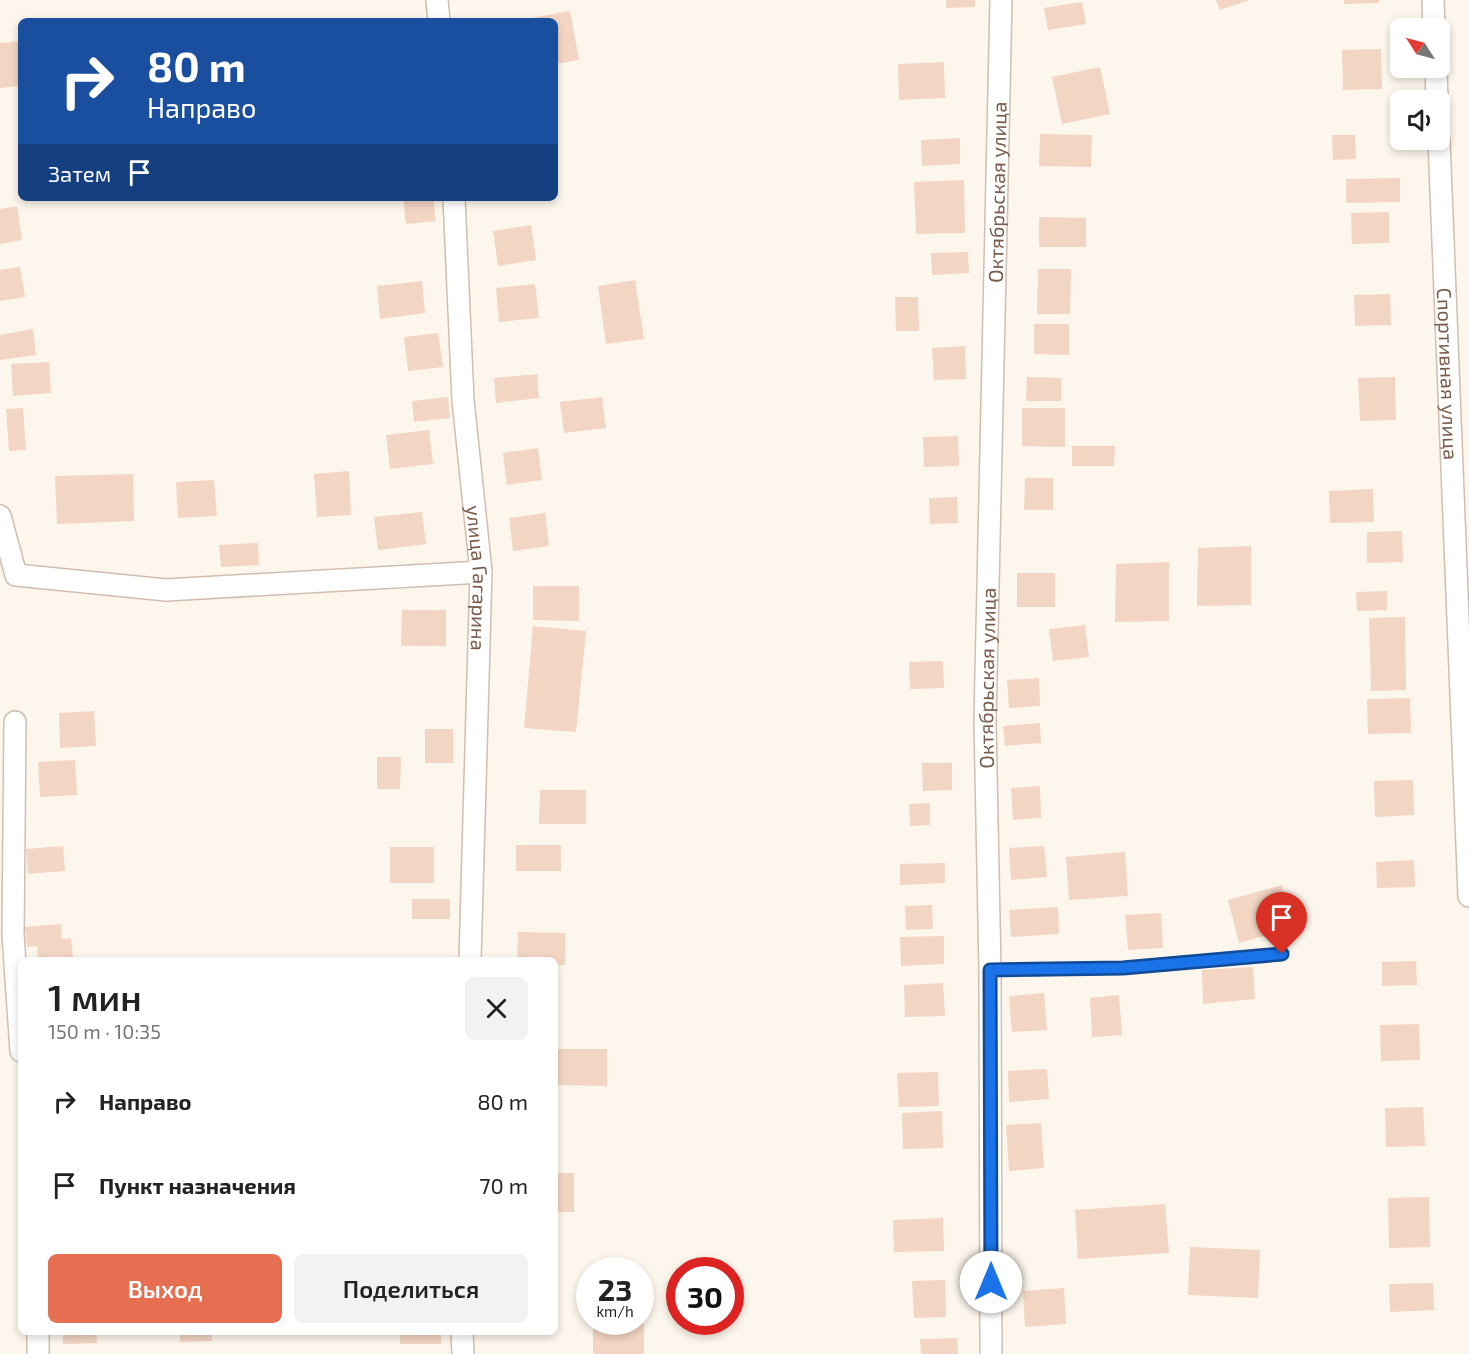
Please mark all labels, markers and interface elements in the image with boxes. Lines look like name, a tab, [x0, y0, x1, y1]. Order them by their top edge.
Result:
north arrow	[1390, 18, 1450, 78]
map controls	[1390, 18, 1450, 150]
text: 80 m	[147, 40, 246, 90]
icon: right	[48, 42, 126, 120]
button: sound	[1390, 90, 1450, 150]
text: Направо	[147, 91, 256, 123]
street label: Октябрьская улица	[983, 101, 1011, 283]
icon: arrive	[123, 156, 156, 189]
text: Затем	[48, 160, 111, 186]
street label: Спортивная улица	[1433, 287, 1464, 461]
street label: улица Гагарина	[461, 504, 493, 651]
street label: Октябрьская улица	[973, 587, 1000, 769]
pin	[1256, 892, 1307, 954]
icon: arrive	[1265, 901, 1298, 934]
text: 1 мин	[48, 975, 142, 1018]
button: close	[465, 977, 528, 1040]
text: 150 m · 10:35	[48, 1019, 161, 1043]
icon: right	[48, 1085, 81, 1118]
text: Направо	[99, 1088, 192, 1114]
text: 80 m	[477, 1088, 528, 1114]
icon: arrive	[48, 1169, 81, 1202]
text: Пункт назначения	[99, 1172, 296, 1198]
text: 70 m	[479, 1172, 528, 1198]
position arrow	[959, 1250, 1023, 1314]
button: Выход	[48, 1254, 282, 1323]
button: Поделиться	[294, 1254, 528, 1323]
speed limit sign: 30	[666, 1257, 744, 1335]
text: 23	[598, 1271, 632, 1307]
text: km/h	[596, 1302, 634, 1320]

